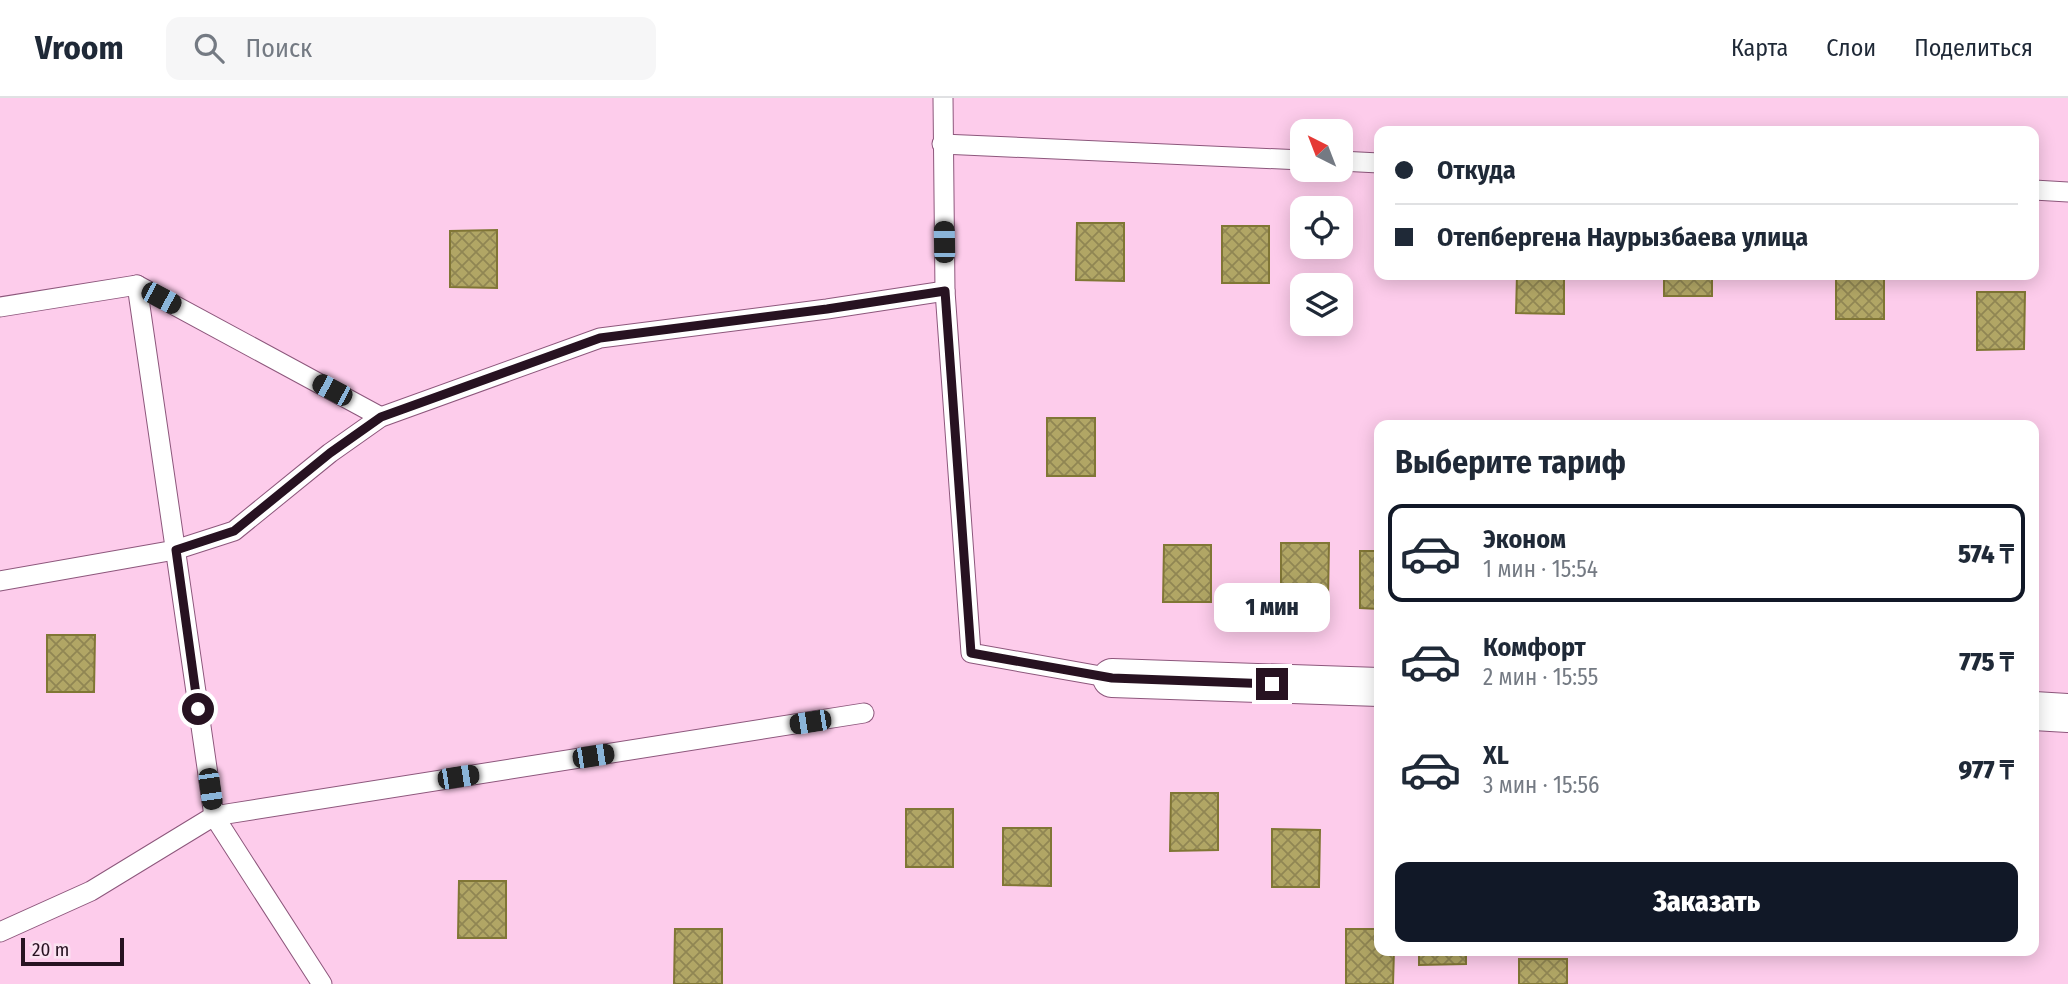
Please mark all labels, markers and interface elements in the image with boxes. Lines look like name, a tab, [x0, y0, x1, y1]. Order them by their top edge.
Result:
search box	[166, 17, 656, 80]
text: Vroom	[35, 28, 124, 68]
icon: search	[190, 29, 228, 67]
text: Поиск	[246, 33, 312, 64]
text: Карта	[1731, 34, 1788, 62]
text: Слои	[1826, 34, 1876, 62]
text: Поделиться	[1914, 34, 2033, 62]
north arrow	[1290, 119, 1353, 182]
map controls	[1290, 119, 1353, 336]
text: Откуда	[1437, 155, 1516, 186]
button: locate	[1290, 196, 1353, 259]
car	[934, 221, 955, 263]
text: Отепбергена Наурызбаева улица	[1437, 222, 1808, 253]
button: layers	[1290, 273, 1353, 336]
car	[138, 279, 185, 317]
car	[309, 371, 356, 409]
text: Выберите тариф	[1395, 443, 1626, 481]
icon: car	[1399, 522, 1462, 585]
text: Эконом	[1483, 524, 1566, 555]
text: 574 ₸	[1958, 539, 2014, 570]
text: 1 мин · 15:54	[1483, 555, 1598, 583]
callout: 1 мин	[1214, 582, 1330, 632]
text: 1 мин	[1245, 593, 1299, 621]
icon: car	[1399, 630, 1462, 693]
text: Комфорт	[1483, 632, 1586, 663]
text: 775 ₸	[1959, 647, 2014, 678]
text: 2 мин · 15:55	[1483, 663, 1598, 691]
route end	[1256, 668, 1288, 700]
route start	[182, 693, 214, 725]
car	[788, 708, 833, 736]
icon: car	[1399, 738, 1462, 801]
text: XL	[1483, 740, 1509, 771]
car	[571, 742, 616, 770]
text: 977 ₸	[1958, 755, 2014, 786]
car	[436, 763, 481, 791]
car	[197, 767, 224, 811]
text: 3 мин · 15:56	[1483, 771, 1600, 799]
button: Заказать	[1395, 862, 2018, 942]
scale bar	[21, 935, 124, 967]
text: 20 m	[32, 938, 69, 961]

